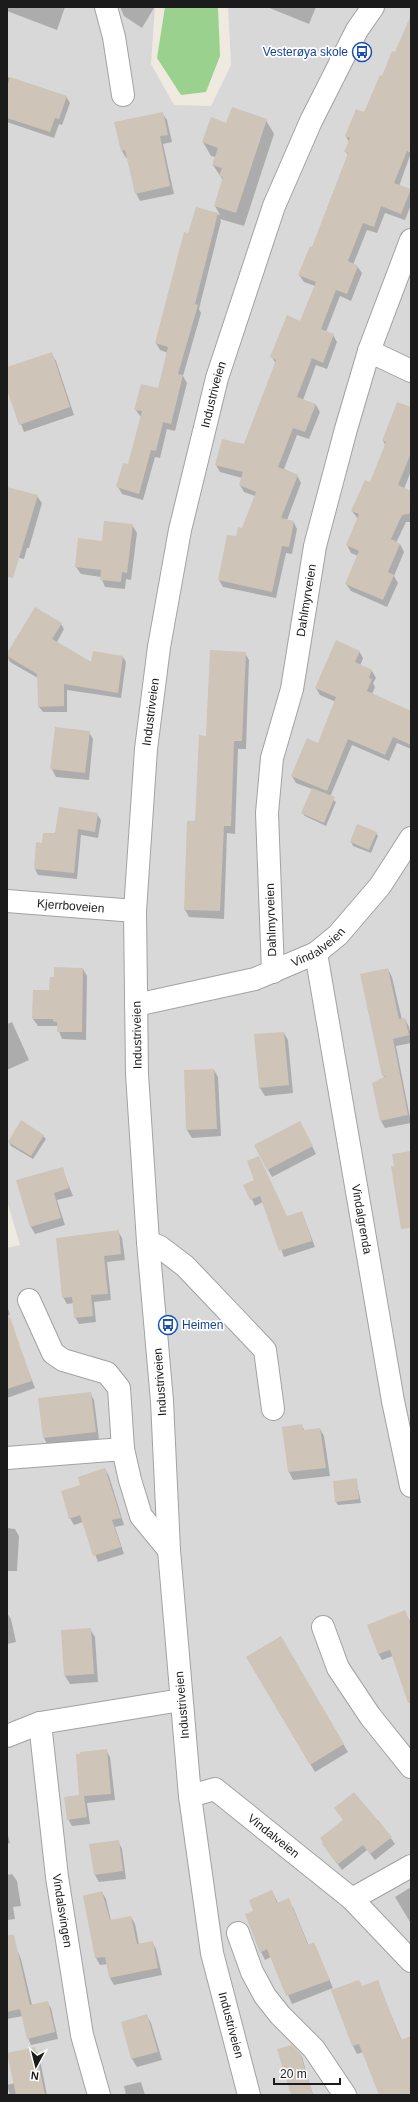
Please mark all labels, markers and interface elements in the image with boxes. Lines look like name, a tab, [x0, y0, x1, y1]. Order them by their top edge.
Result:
bus stop icon: Vesterøya skole	[351, 41, 373, 63]
place label: Vesterøya skole	[263, 45, 348, 59]
street label: Industriveien	[198, 359, 229, 429]
street label: Dahlmyrveien	[294, 563, 319, 638]
street label: Industriveien	[139, 677, 162, 747]
street label: Dahlmyrveien	[263, 883, 279, 957]
street label: Kjerrboveien	[37, 896, 105, 916]
street label: Vindalveien	[289, 925, 348, 970]
street label: Industriveien	[129, 1001, 145, 1069]
street label: Vindalgrenda	[349, 1183, 375, 1255]
bus stop icon: Heimen	[157, 1314, 179, 1336]
place label: Heimen	[182, 1318, 223, 1332]
street label: Industriveien	[151, 1348, 169, 1416]
street label: Industriveien	[172, 1670, 192, 1740]
street label: Vindalveien	[245, 1811, 302, 1861]
street label: Vindalsvingen	[50, 1873, 75, 1949]
street label: Industriveien	[215, 1990, 247, 2060]
north arrow	[16, 2046, 56, 2086]
scale bar	[274, 2060, 340, 2086]
text: 20 m	[280, 2067, 307, 2081]
text: N	[30, 2069, 39, 2082]

